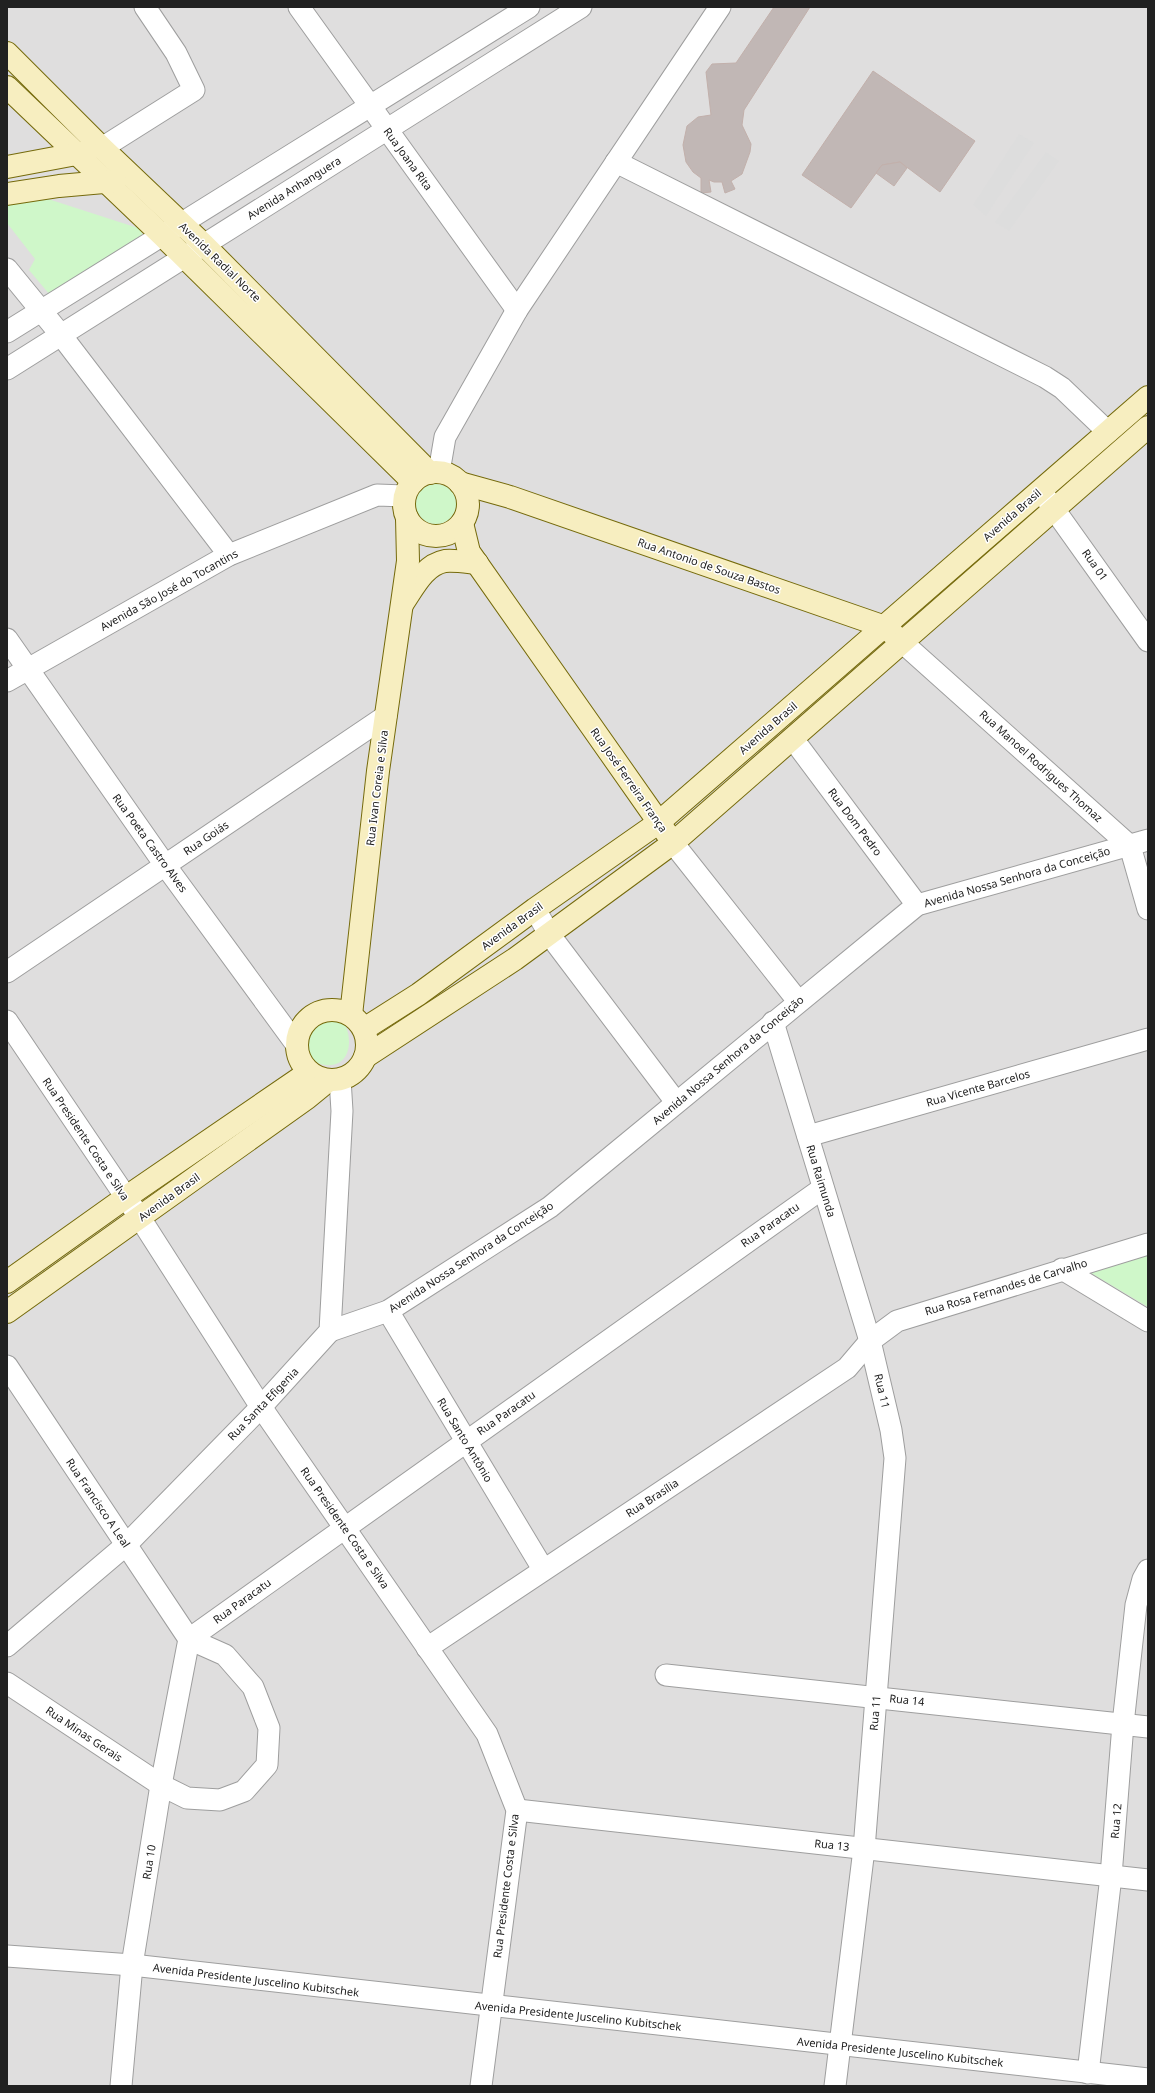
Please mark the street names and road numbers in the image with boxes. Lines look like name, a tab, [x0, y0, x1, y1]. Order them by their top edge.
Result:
street label: Rua Joana Rita	[381, 124, 436, 193]
street label: Avenida Anhanguera	[244, 153, 344, 223]
street label: Avenida Radial Norte	[176, 219, 265, 305]
street label: Avenida Brasil	[979, 485, 1044, 544]
street label: Rua Antonio de Souza Bastos	[636, 534, 783, 597]
street label: Avenida São José do Tocantins	[97, 545, 240, 634]
street label: Rua 01	[1079, 546, 1112, 583]
street label: Avenida Brasil	[735, 698, 800, 757]
street label: Rua Manoel Rodrigues Thomaz	[977, 706, 1106, 825]
street label: Rua José Ferreira França	[588, 725, 671, 835]
street label: Rua Ivan Coreia e Silva	[362, 729, 391, 847]
street label: Rua Dom Pedro	[825, 785, 886, 859]
street label: Rua Poeta Castro Alves	[110, 790, 191, 895]
street label: Rua Goiás	[180, 817, 231, 858]
street label: Avenida Nossa Senhora da Conceição	[922, 843, 1112, 910]
street label: Avenida Brasil	[478, 898, 546, 953]
street label: Avenida Nossa Senhora da Conceição	[649, 992, 807, 1127]
street label: Rua Vicente Barcelos	[924, 1066, 1032, 1110]
street label: Rua Presidente Costa e Silva	[40, 1074, 133, 1203]
street label: Rua Raimunda	[803, 1143, 840, 1219]
street label: Avenida Brasil	[135, 1169, 203, 1224]
street label: Avenida Nossa Senhora da Conceição	[386, 1197, 556, 1316]
street label: Rua Paracatu	[737, 1199, 802, 1250]
street label: Rua Rosa Fernandes de Carvalho	[923, 1254, 1089, 1318]
street label: Rua Santa Efigenia	[224, 1364, 301, 1443]
street label: Rua 11	[871, 1372, 894, 1410]
street label: Rua Paracatu	[473, 1387, 538, 1438]
street label: Rua Santo Antônio	[434, 1395, 497, 1485]
street label: Rua Francisco A Leal	[63, 1455, 134, 1550]
street label: Rua Presidente Costa e Silva	[298, 1464, 393, 1591]
street label: Rua Brasília	[622, 1475, 681, 1520]
street label: Rua Paracatu	[210, 1574, 274, 1627]
street label: Rua 14	[889, 1690, 926, 1709]
street label: Rua 11	[865, 1695, 884, 1731]
street label: Rua Minas Gerais	[43, 1702, 126, 1765]
street label: Rua 12	[1106, 1803, 1125, 1839]
street label: Rua Presidente Costa e Silva	[489, 1813, 522, 1959]
street label: Rua 13	[814, 1835, 850, 1854]
street label: Rua 10	[138, 1843, 159, 1881]
street label: Avenida Presidente Juscelino Kubitschek	[152, 1959, 360, 2000]
street label: Avenida Presidente Juscelino Kubitschek	[474, 1997, 682, 2034]
street label: Avenida Presidente Juscelino Kubitschek	[796, 2033, 1004, 2070]

